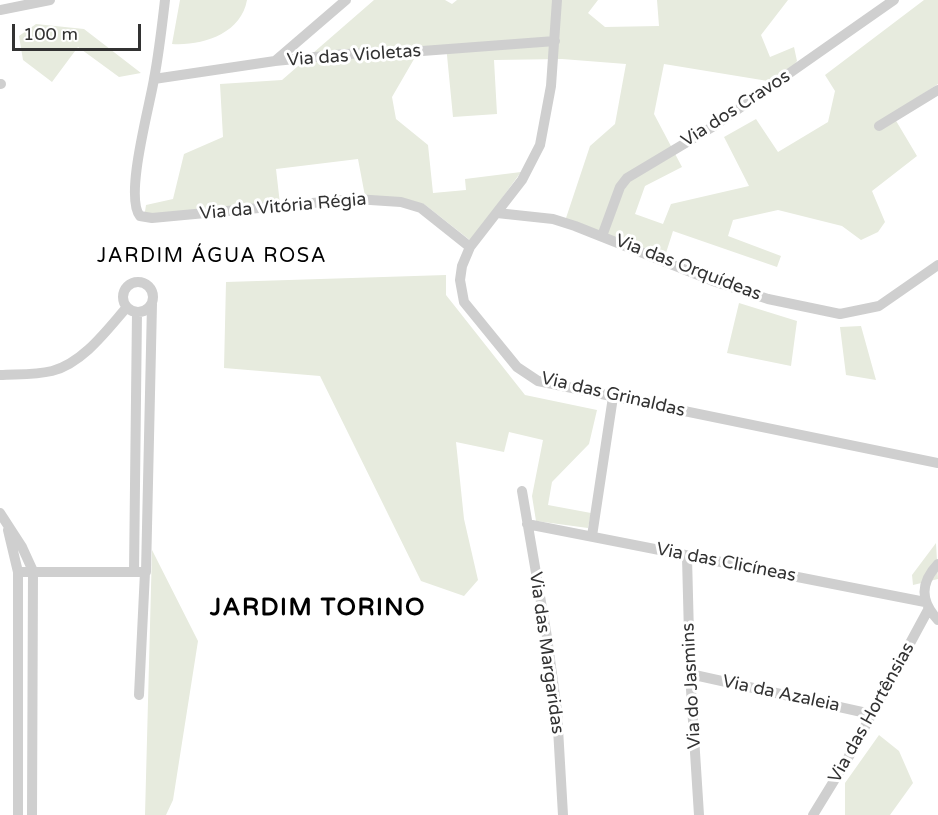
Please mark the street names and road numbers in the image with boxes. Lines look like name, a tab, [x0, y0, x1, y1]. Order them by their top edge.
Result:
street label: Via das Violetas	[286, 41, 422, 71]
street label: Via dos Cravos	[678, 66, 794, 152]
street label: Via da Vitória Régia	[199, 189, 367, 225]
street label: Via das Orquídeas	[612, 230, 764, 306]
street label: Via das Grinaldas	[539, 368, 687, 422]
street label: Via das Clicíneas	[654, 539, 798, 587]
street label: Via das Margaridas	[524, 571, 568, 735]
street label: Via do Jasmins	[678, 622, 706, 750]
street label: Via das Hortênsias	[824, 639, 920, 787]
street label: Via da Azaleia	[720, 671, 842, 717]

